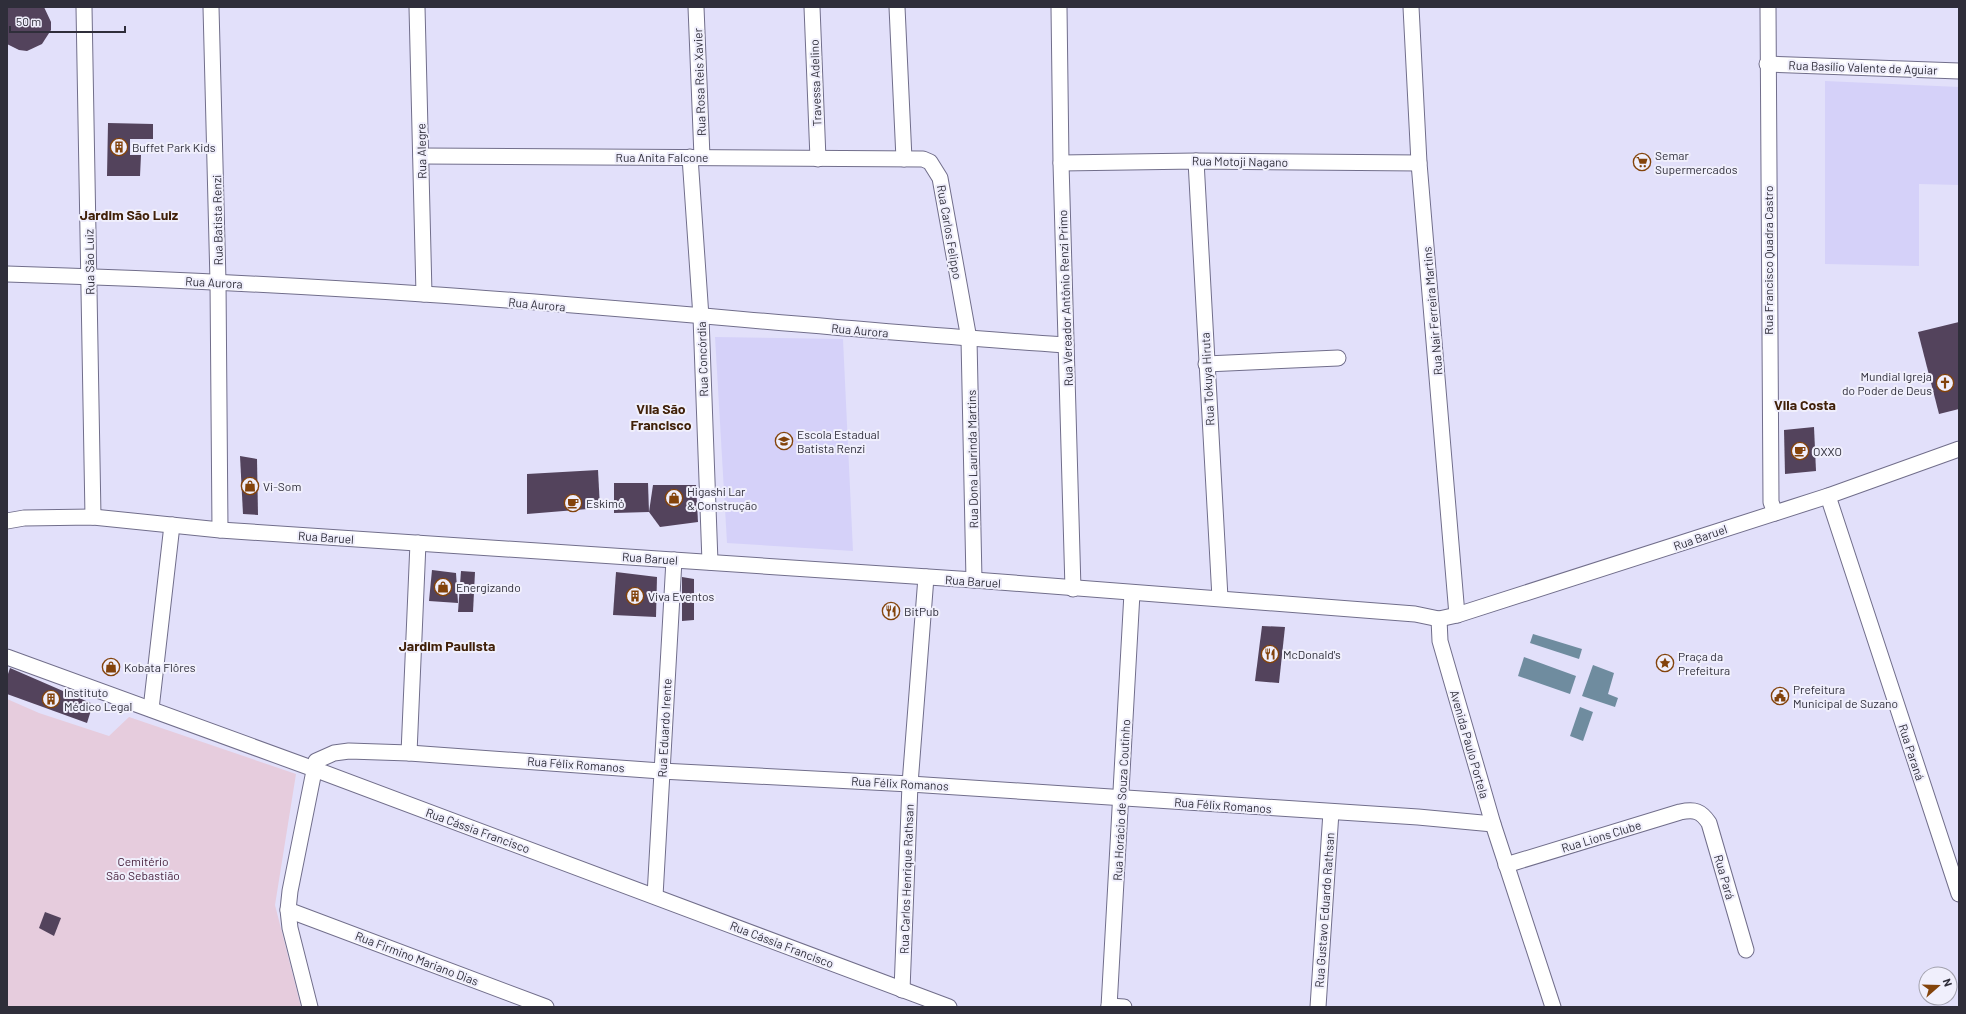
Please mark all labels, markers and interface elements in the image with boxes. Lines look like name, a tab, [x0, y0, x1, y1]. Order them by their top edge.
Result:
scale bar	[10, 8, 125, 34]
text: 50 m	[16, 14, 41, 28]
street label: Rua Rosa Reis Xavier	[690, 27, 708, 136]
street label: Travessa Adelino	[806, 39, 824, 127]
street label: Rua Basílio Valente de Aguiar	[1788, 57, 1938, 77]
street label: Rua Alegre	[414, 123, 428, 179]
building icon: Buffet Park Kids	[109, 137, 129, 157]
place label: Buffet Park Kids	[132, 140, 216, 154]
place label: Semar Supermercados	[1655, 148, 1738, 176]
street label: Rua Anita Falcone	[616, 150, 708, 164]
supermarket icon: Semar Supermercados	[1632, 152, 1652, 172]
street label: Rua Motoji Nagano	[1192, 153, 1288, 169]
street label: Rua Batista Renzi	[209, 175, 225, 265]
street label: Rua Carlos Felippo	[935, 184, 965, 280]
street label: Rua Francisco Quadra Castro	[1761, 185, 1775, 335]
district label: Jardim São Luiz	[80, 206, 179, 223]
street label: Rua Vereador Antônio Renzi Primo	[1055, 210, 1075, 386]
street label: Rua São Luiz	[81, 229, 97, 295]
street label: Rua Nair Ferreira Martins	[1419, 246, 1445, 376]
street label: Rua Aurora	[185, 274, 243, 290]
street label: Rua Aurora	[508, 295, 566, 313]
street label: Rua Concórdia	[694, 321, 710, 397]
street label: Rua Aurora	[831, 321, 889, 339]
street label: Rua Tokuya Hiruta	[1198, 332, 1216, 426]
place label: Mundial Igreja do Poder de Deus	[1842, 369, 1932, 397]
church icon: Mundial Igreja do Poder de Deus	[1935, 373, 1955, 393]
street label: Rua Dona Laurinda Martins	[964, 389, 980, 528]
district label: Vila Costa	[1774, 396, 1836, 413]
district label: Vila São Francisco	[630, 400, 692, 433]
place label: Escola Estadual Batista Renzi	[797, 427, 879, 455]
school or university icon: Escola Estadual Batista Renzi	[774, 431, 794, 451]
cafe icon: OXXO	[1790, 441, 1810, 461]
place label: OXXO	[1813, 444, 1842, 458]
shop icon: Vi-Som	[240, 476, 260, 496]
place label: Vi-Som	[263, 479, 301, 493]
place label: Higashi Lar & Construção	[687, 484, 757, 512]
shop icon: Higashi Lar & Construção	[664, 488, 684, 508]
cafe icon: Eskimó	[563, 493, 583, 513]
place label: Eskimó	[586, 496, 624, 510]
street label: Rua Baruel	[1671, 521, 1729, 553]
street label: Rua Baruel	[298, 528, 354, 546]
street label: Rua Baruel	[622, 549, 678, 567]
street label: Rua Baruel	[945, 572, 1001, 590]
shop icon: Energizando	[433, 577, 453, 597]
place label: Energizando	[456, 580, 521, 594]
building icon: Viva Eventos	[625, 586, 645, 606]
place label: Viva Eventos	[648, 589, 715, 603]
restaurant icon: BitPub	[881, 601, 901, 621]
place label: BitPub	[904, 604, 939, 618]
district label: Jardim Paulista	[399, 637, 495, 654]
restaurant icon: McDonald's	[1260, 644, 1280, 664]
place label: McDonald's	[1283, 647, 1341, 661]
place label: Praça da Prefeitura	[1678, 649, 1730, 677]
place icon: Praça da Prefeitura	[1655, 653, 1675, 673]
shop icon: Kobata Flôres	[101, 657, 121, 677]
place label: Kobata Flôres	[124, 660, 196, 674]
street label: Rua Eduardo Irente	[654, 678, 674, 778]
place label: Prefeitura Municipal de Suzano	[1793, 682, 1898, 710]
place label: Instituto Médico Legal	[64, 685, 132, 713]
public building icon: Prefeitura Municipal de Suzano	[1770, 686, 1790, 706]
street label: Avenida Paulo Portela	[1448, 688, 1492, 800]
building icon: Instituto Médico Legal	[41, 689, 61, 709]
street label: Rua Horácio de Souza Coutinho	[1110, 719, 1132, 881]
street label: Rua Paraná	[1896, 722, 1928, 782]
street label: Rua Félix Romanos	[527, 754, 625, 774]
street label: Rua Félix Romanos	[851, 773, 949, 793]
street label: Rua Félix Romanos	[1174, 795, 1272, 815]
street label: Rua Carlos Henrique Rathsan	[896, 804, 916, 954]
street label: Rua Cássia Francisco	[424, 805, 532, 855]
street label: Rua Lions Clube	[1559, 817, 1643, 855]
street label: Rua Gustavo Eduardo Rathsan	[1312, 832, 1336, 988]
street label: Rua Pará	[1712, 853, 1738, 901]
park label: Cemitério São Sebastião	[106, 854, 180, 882]
street label: Rua Cássia Francisco	[728, 918, 836, 970]
street label: Rua Firmino Mariano Dias	[353, 928, 481, 988]
north arrow	[1918, 966, 1958, 1006]
text: N	[1941, 977, 1955, 988]

